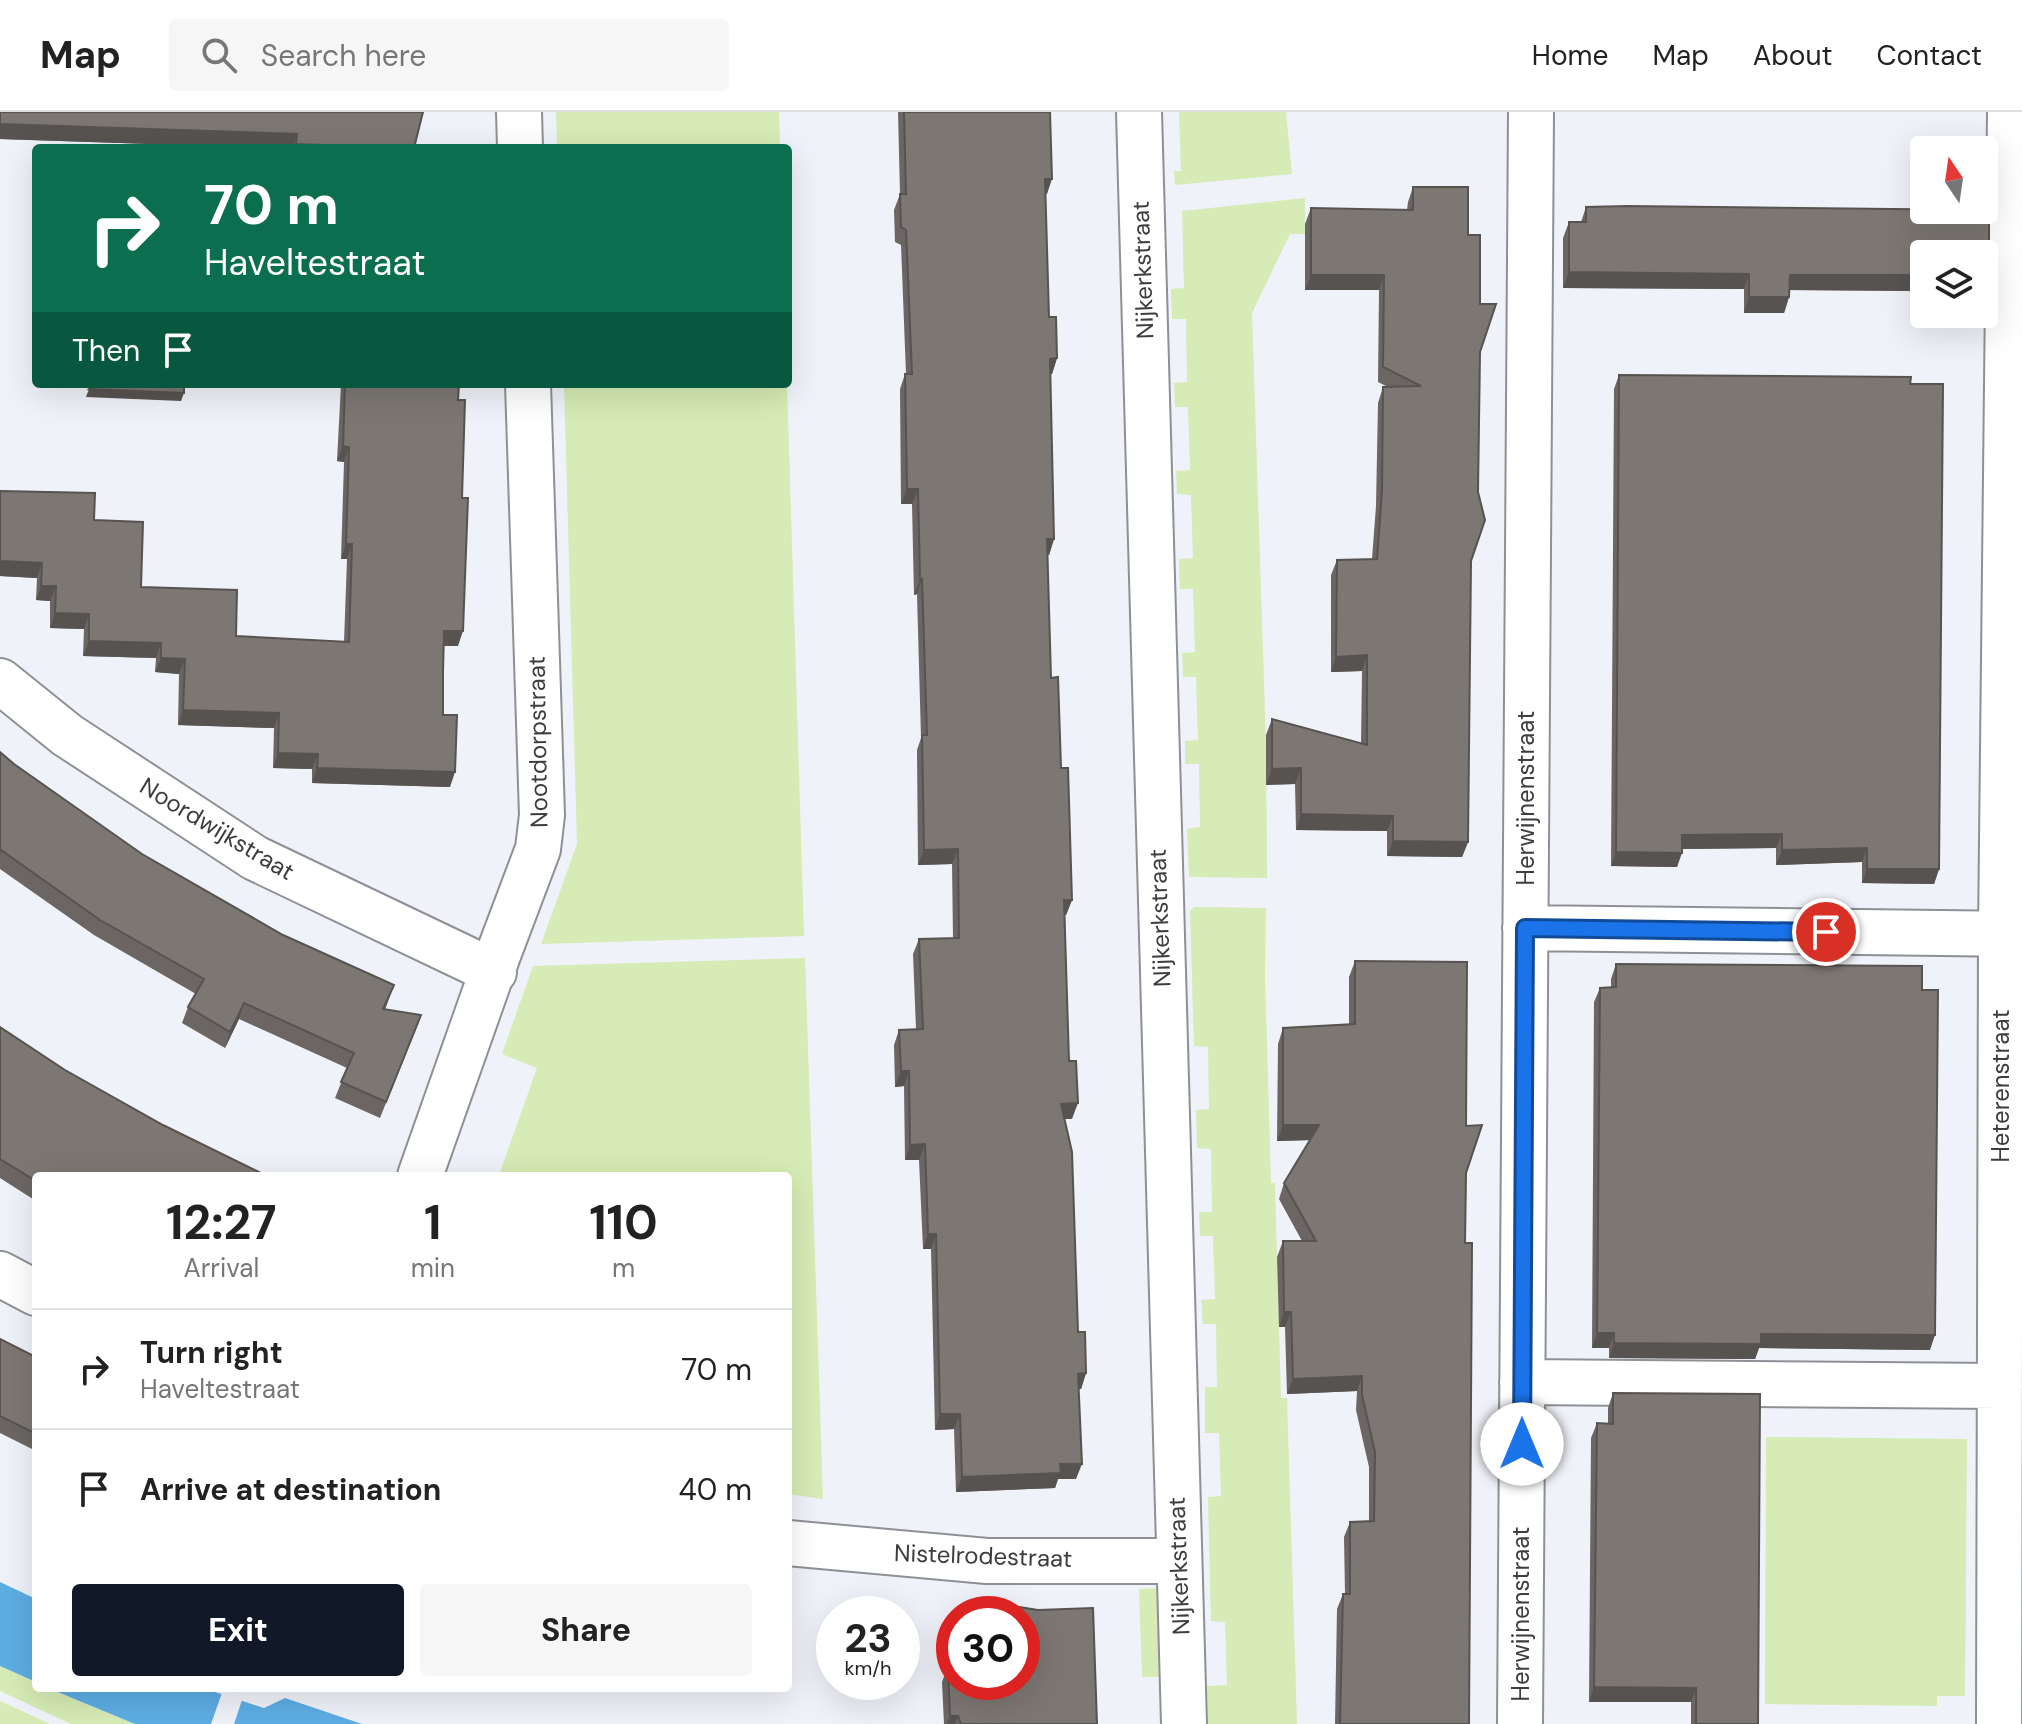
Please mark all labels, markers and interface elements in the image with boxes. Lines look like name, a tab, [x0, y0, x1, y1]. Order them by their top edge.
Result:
search box	[169, 19, 729, 91]
text: Map	[40, 30, 121, 80]
icon: search	[197, 33, 241, 77]
text: Search here	[261, 36, 426, 75]
text: Home	[1532, 37, 1608, 74]
text: Map	[1652, 37, 1709, 74]
text: About	[1753, 37, 1832, 74]
text: Contact	[1876, 37, 1982, 74]
north arrow	[1910, 136, 1998, 224]
map controls	[1910, 136, 1998, 328]
text: 70 m	[204, 168, 339, 241]
icon: right	[72, 176, 176, 280]
street label: Nijkerkstraat	[1125, 200, 1160, 340]
text: Haveltestraat	[204, 239, 426, 286]
button: layers	[1910, 240, 1998, 328]
icon: arrive	[156, 328, 200, 372]
text: Then	[72, 331, 140, 370]
street label: Nootdorpstraat	[521, 656, 554, 828]
street label: Herwijnenstraat	[1510, 711, 1541, 885]
street label: Noordwijkstraat	[134, 770, 300, 887]
street label: Nijkerkstraat	[1142, 848, 1177, 988]
pin	[1792, 898, 1860, 966]
icon: arrive	[1804, 910, 1848, 954]
street label: Heterenstraat	[1985, 1009, 2016, 1163]
text: 12:27	[166, 1191, 277, 1254]
text: 1	[424, 1191, 442, 1254]
text: 110	[589, 1191, 658, 1254]
text: Arrival	[183, 1251, 259, 1285]
text: min	[411, 1251, 455, 1285]
text: m	[612, 1251, 635, 1285]
text: Turn right	[140, 1333, 283, 1372]
icon: right	[72, 1347, 116, 1391]
text: 70 m	[681, 1350, 752, 1389]
text: Haveltestraat	[140, 1372, 300, 1406]
position arrow	[1480, 1402, 1564, 1486]
icon: arrive	[72, 1467, 116, 1511]
text: Arrive at destination	[140, 1470, 441, 1509]
text: 40 m	[679, 1470, 752, 1509]
street label: Nijkerkstraat	[1161, 1496, 1196, 1636]
street label: Herwijnenstraat	[1505, 1527, 1536, 1701]
street label: Nistelrodestraat	[893, 1537, 1073, 1574]
button: Exit	[72, 1584, 404, 1676]
button: Share	[420, 1584, 752, 1676]
speed limit sign: 30	[936, 1596, 1040, 1700]
text: 23	[844, 1612, 892, 1664]
text: km/h	[844, 1655, 892, 1681]

